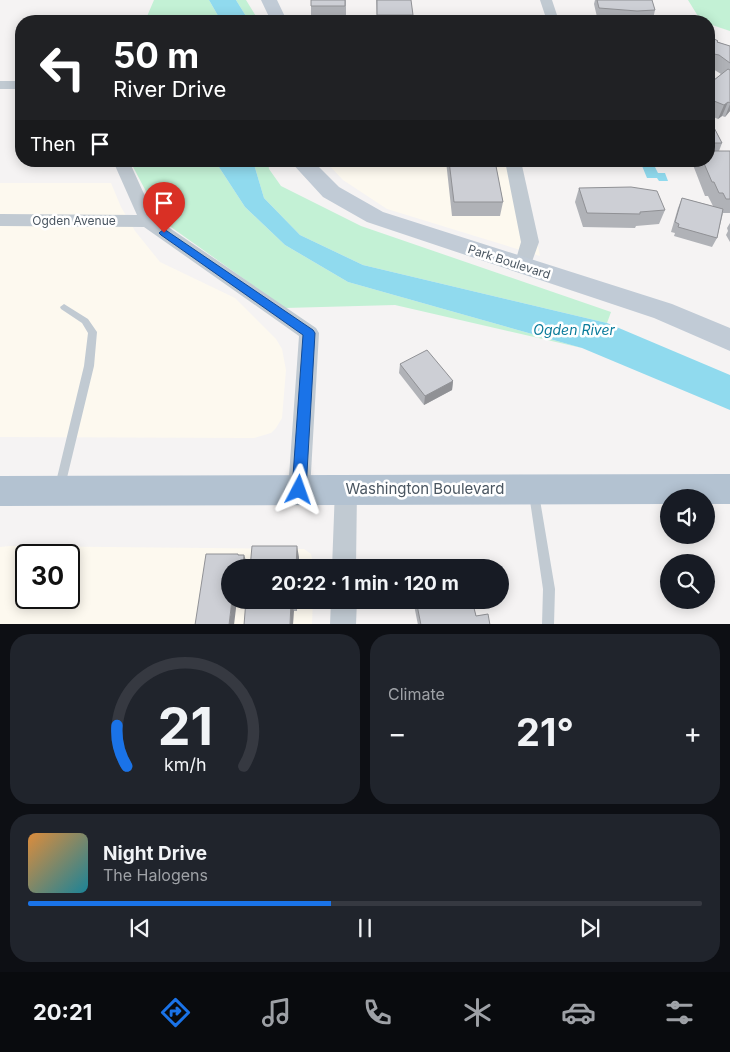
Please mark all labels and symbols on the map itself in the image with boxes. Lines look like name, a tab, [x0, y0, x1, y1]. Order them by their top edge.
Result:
pin	[143, 182, 185, 233]
street label: Ogden Avenue	[32, 213, 116, 228]
street label: Park Boulevard	[466, 241, 552, 282]
water label: Ogden River	[533, 321, 615, 338]
position arrow	[272, 463, 324, 515]
street label: Washington Boulevard	[346, 479, 504, 498]
speed limit sign: 30	[15, 544, 80, 609]

